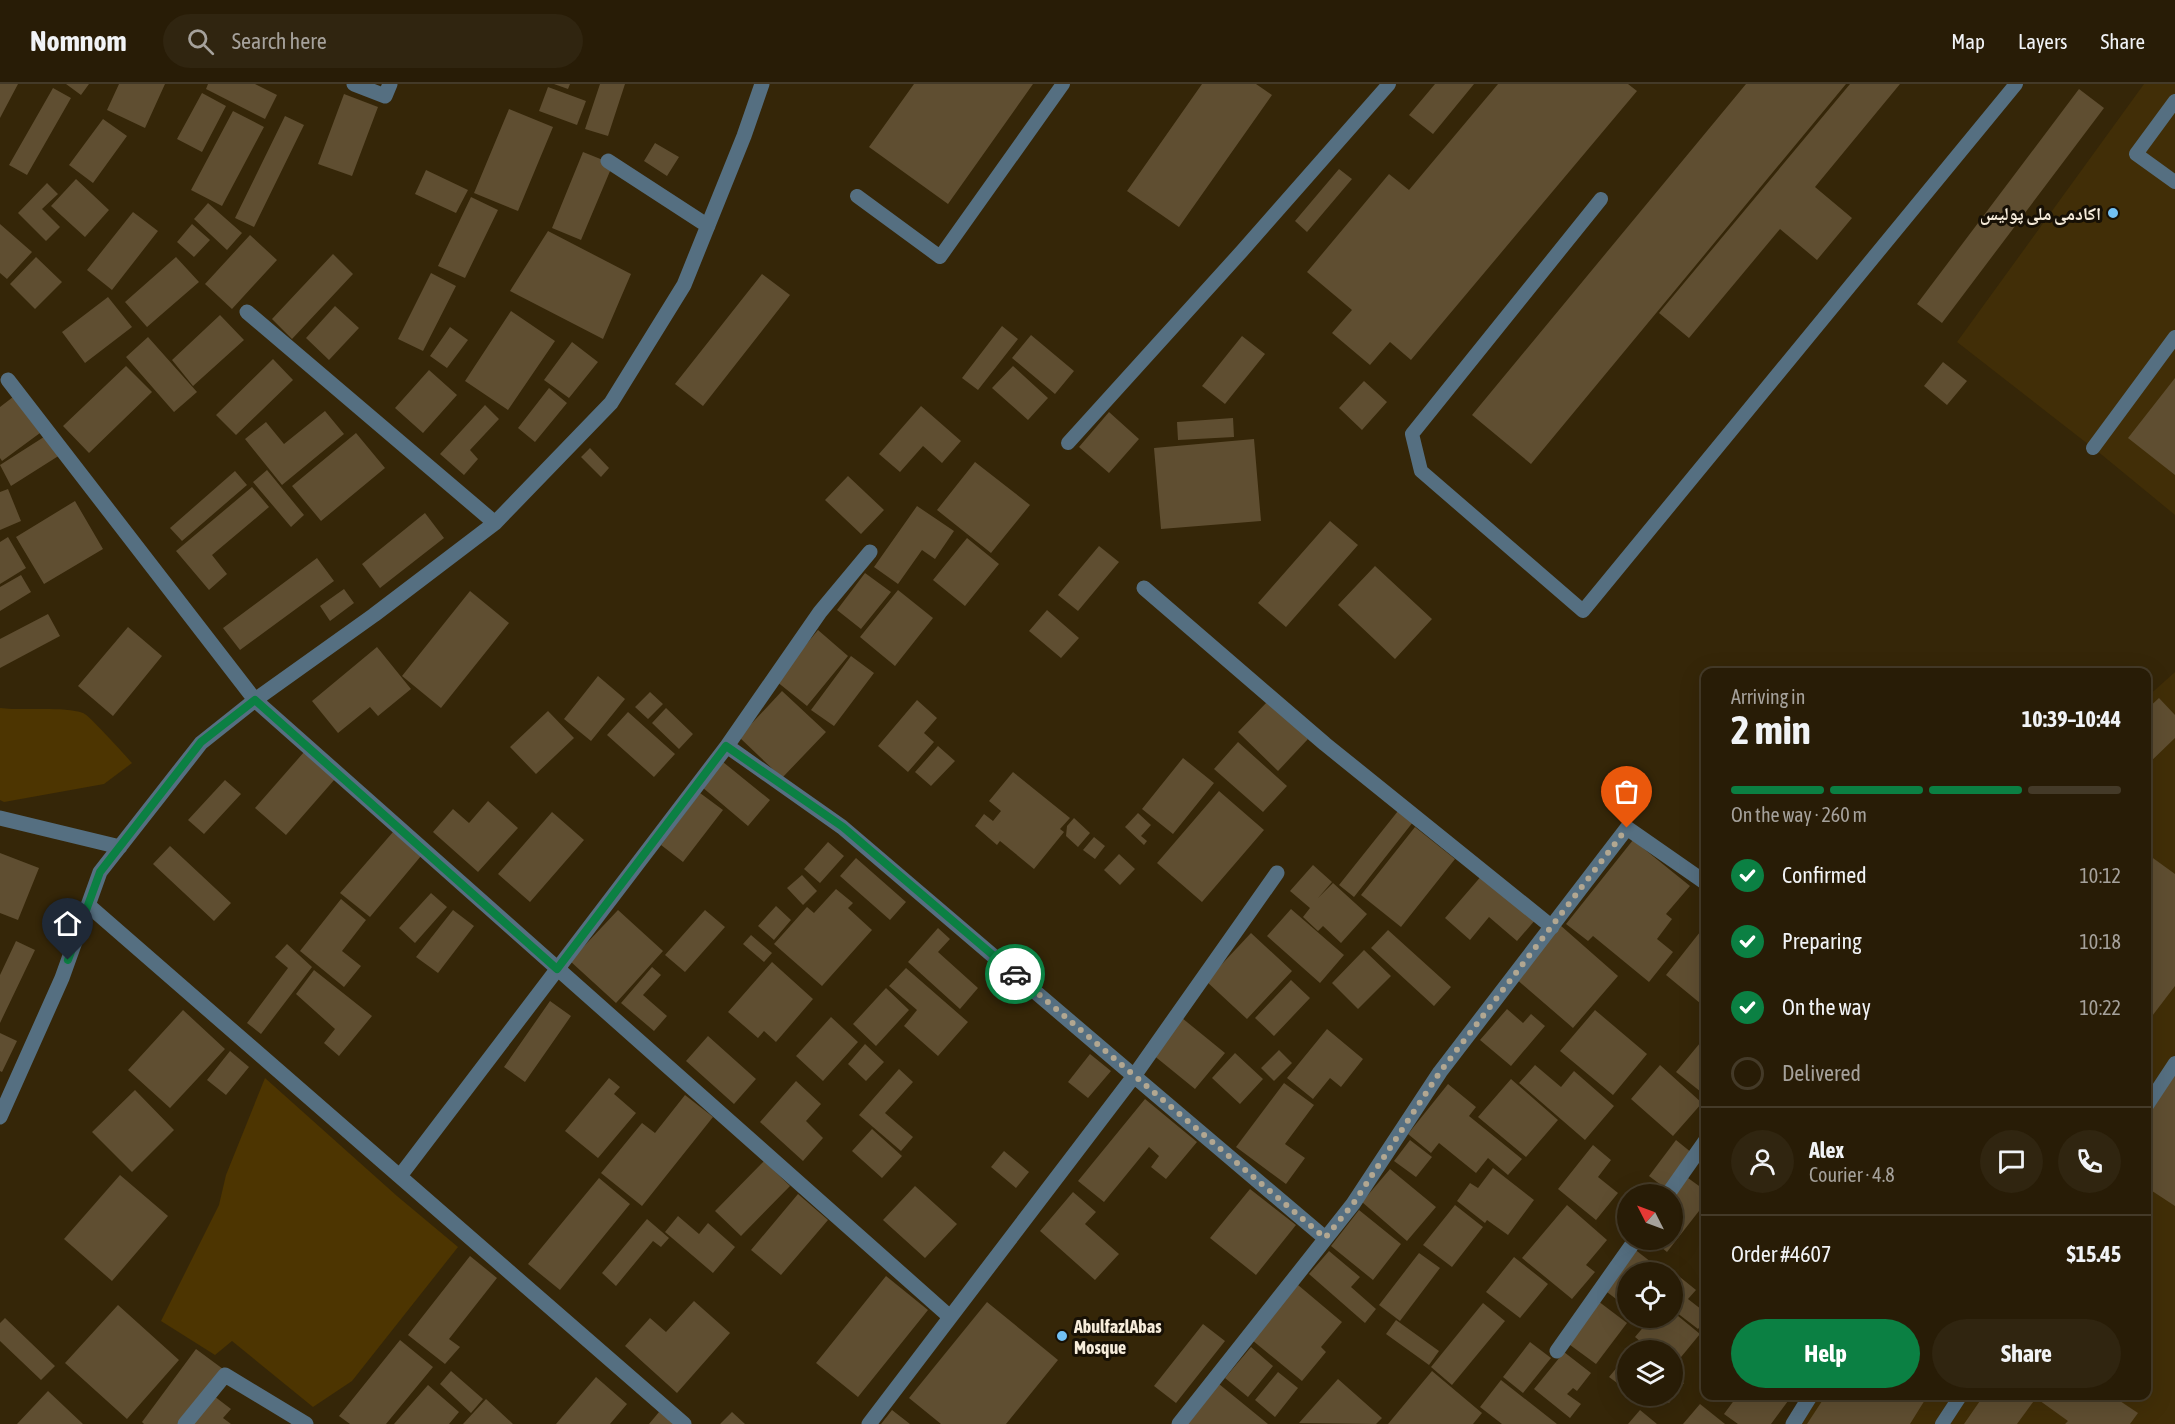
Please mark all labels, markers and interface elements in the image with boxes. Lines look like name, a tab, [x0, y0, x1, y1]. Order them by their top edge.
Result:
search box	[163, 14, 583, 68]
text: Nomnom	[30, 25, 127, 57]
icon: search	[184, 25, 217, 58]
text: Search here	[232, 28, 327, 54]
text: Map	[1951, 29, 1985, 53]
text: Layers	[2018, 29, 2068, 53]
text: Share	[2101, 29, 2145, 53]
place label: اکادمی ملی پولیس	[1980, 203, 2101, 225]
marker: اکادمی ملی پولیس	[2106, 206, 2120, 220]
text: Arriving in	[1731, 685, 1805, 708]
text: 10:39–10:44	[2022, 706, 2121, 732]
text: 2 min	[1731, 708, 1811, 752]
pin	[1601, 766, 1652, 828]
icon: bag	[1610, 775, 1643, 808]
text: On the way · 260 m	[1731, 803, 1867, 826]
icon: check	[1731, 859, 1764, 892]
text: Confirmed	[1782, 862, 1867, 888]
text: 10:12	[2079, 864, 2121, 887]
pin	[42, 898, 93, 960]
icon: home	[51, 907, 84, 940]
icon: check	[1731, 925, 1764, 958]
text: Preparing	[1782, 928, 1862, 954]
text: 10:18	[2079, 930, 2121, 953]
courier	[985, 944, 1045, 1004]
icon: car	[999, 958, 1032, 991]
icon: check	[1731, 991, 1764, 1024]
text: On the way	[1782, 994, 1871, 1020]
text: 10:22	[2079, 996, 2121, 1019]
text: Delivered	[1782, 1060, 1861, 1086]
button: person	[1731, 1130, 1794, 1193]
button: chat	[1980, 1130, 2043, 1193]
button: phone	[2058, 1130, 2121, 1193]
text: Alex	[1809, 1137, 1844, 1163]
text: Courier · 4.8	[1809, 1163, 1895, 1186]
north arrow	[1617, 1184, 1683, 1250]
map controls	[1617, 1184, 1683, 1406]
text: Order #4607	[1731, 1241, 1831, 1267]
text: $15.45	[2066, 1241, 2121, 1267]
button: locate	[1617, 1262, 1683, 1328]
place label: AbulfazlAbas Mosque	[1073, 1316, 1162, 1358]
button: Help	[1731, 1319, 1920, 1388]
button: Share	[1932, 1319, 2121, 1388]
marker: AbulfazlAbas Mosque	[1055, 1329, 1069, 1343]
button: layers	[1617, 1340, 1683, 1406]

